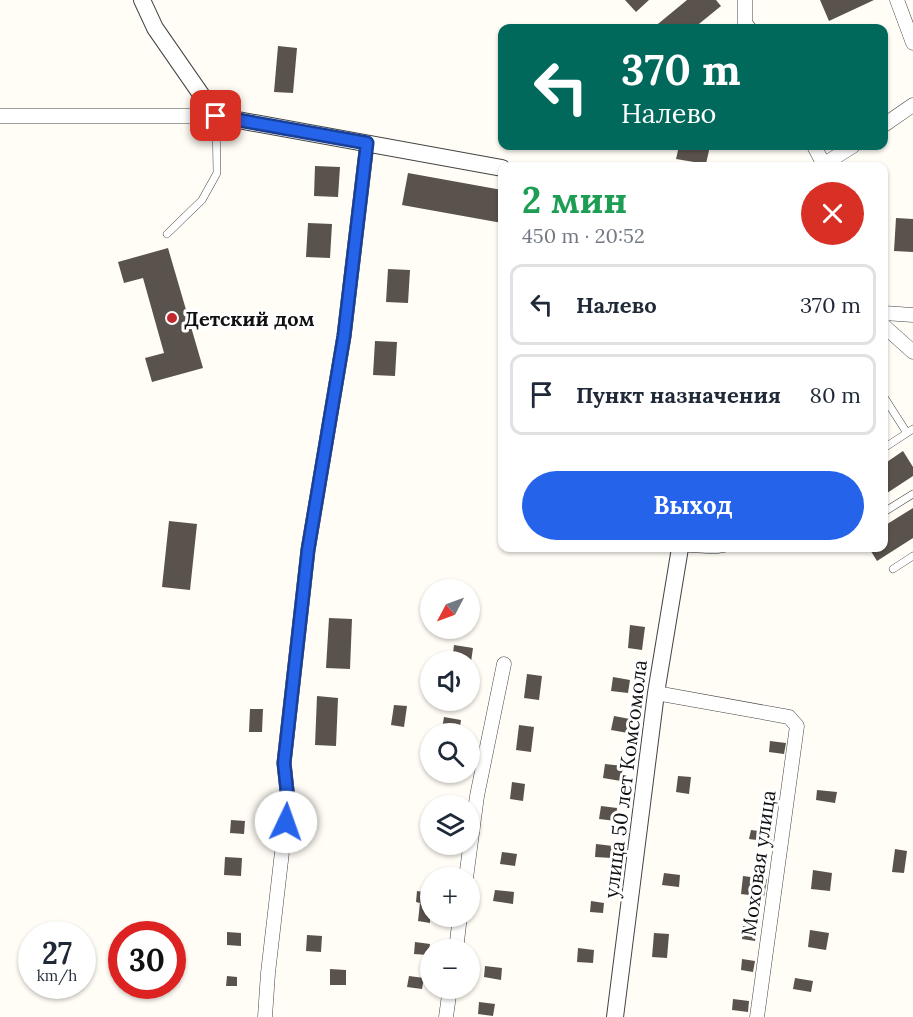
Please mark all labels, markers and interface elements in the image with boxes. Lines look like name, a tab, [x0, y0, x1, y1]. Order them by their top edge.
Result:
text: 370 m	[621, 43, 741, 97]
icon: left	[522, 48, 600, 126]
pin	[190, 90, 241, 141]
text: Налево	[621, 96, 716, 130]
icon: arrive	[199, 99, 232, 132]
text: 2 мин	[522, 177, 627, 223]
button: close	[801, 182, 864, 245]
text: 450 m · 20:52	[522, 223, 645, 248]
icon: left	[525, 288, 558, 321]
text: Налево	[576, 291, 657, 319]
text: 370 m	[800, 291, 861, 319]
place label: Детский дом	[184, 306, 315, 331]
marker: Детский дом	[165, 311, 179, 325]
icon: arrive	[525, 378, 558, 411]
text: Пункт назначения	[576, 381, 781, 409]
text: 80 m	[810, 381, 861, 409]
button: Выход	[522, 471, 864, 540]
north arrow	[420, 579, 480, 639]
map controls	[420, 579, 480, 999]
button: sound	[420, 651, 480, 711]
street label: улица 50 лет Комсомола	[598, 658, 652, 900]
button: search	[420, 723, 480, 783]
street label: Моховая улица	[735, 789, 781, 937]
position arrow	[254, 790, 318, 854]
button: layers	[420, 795, 480, 855]
button: +	[420, 867, 480, 927]
speed limit sign: 30	[108, 921, 186, 999]
text: 27	[42, 934, 72, 972]
button: −	[420, 939, 480, 999]
text: km/h	[37, 966, 77, 985]

